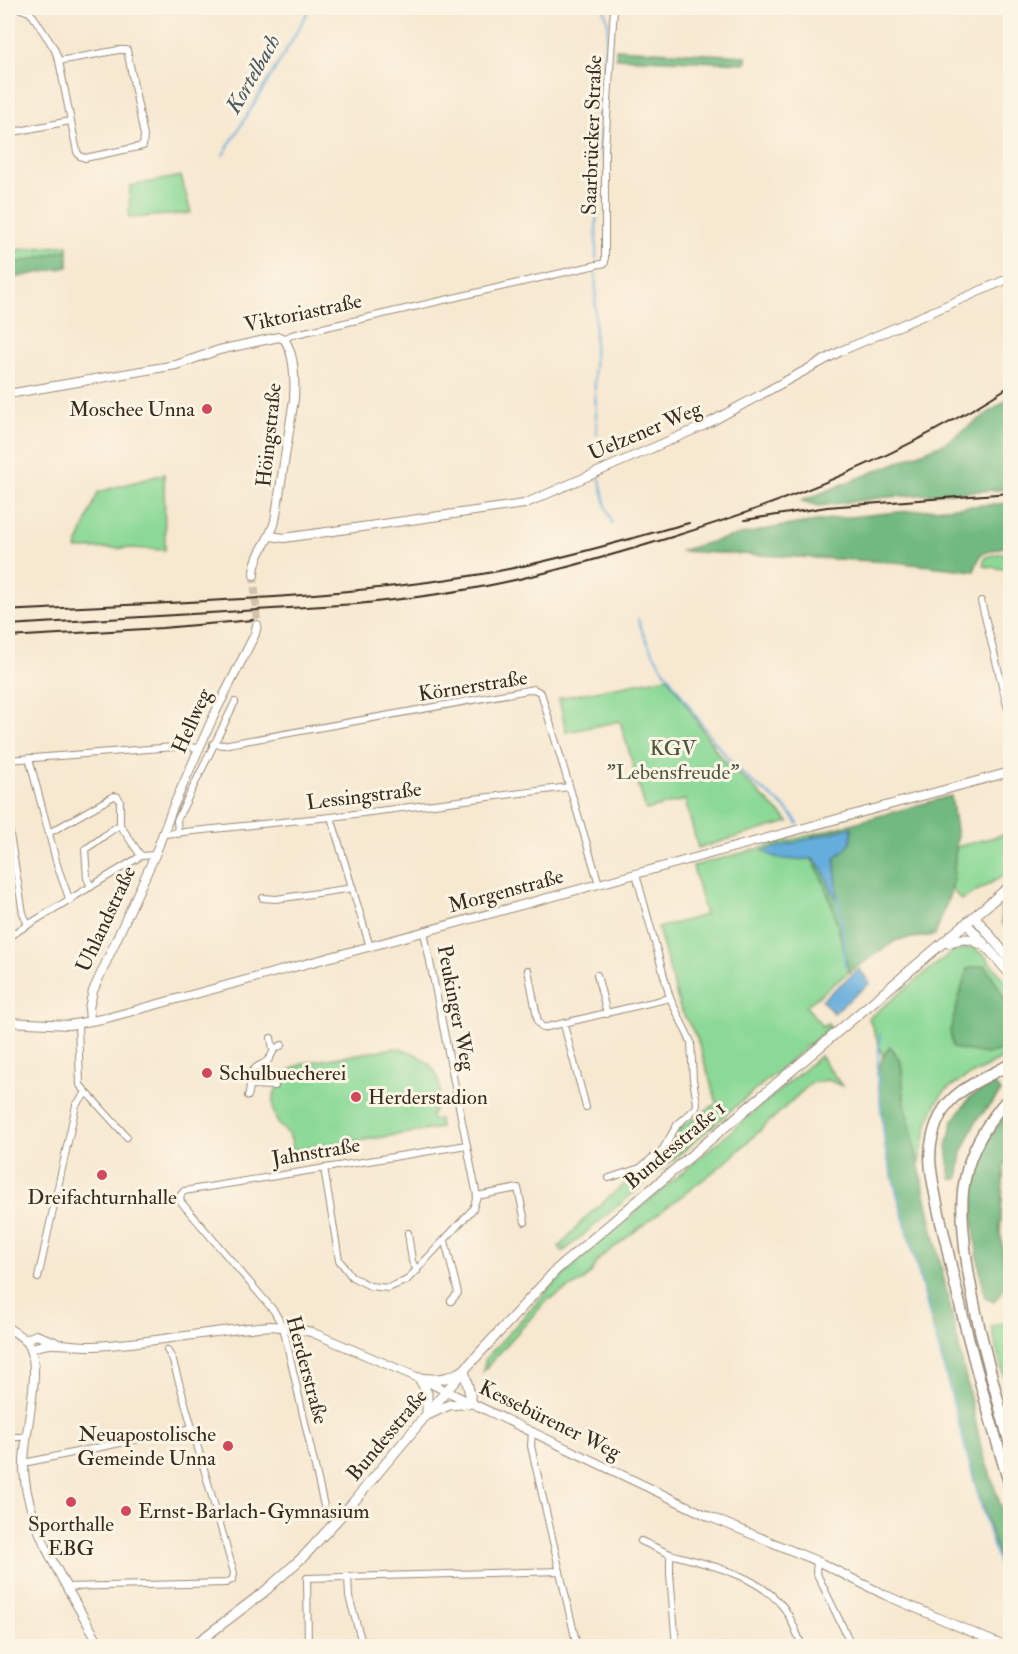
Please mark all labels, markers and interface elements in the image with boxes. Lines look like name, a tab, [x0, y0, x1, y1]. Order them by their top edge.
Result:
water label: Kortelbach	[219, 29, 287, 119]
street label: Saarbrücker Straße	[576, 54, 608, 215]
street label: Viktoriastraße	[242, 287, 365, 339]
street label: Höingstraße	[250, 382, 288, 488]
street label: Uelzener Weg	[584, 395, 706, 467]
place label: Moschee Unna	[69, 396, 195, 423]
marker: Moschee Unna	[200, 402, 214, 416]
street label: Körnerstraße	[416, 664, 530, 708]
street label: Hellweg	[166, 684, 218, 758]
park label: KGV "Lebensfreude"	[607, 735, 739, 786]
street label: Lessingstraße	[305, 776, 423, 816]
street label: Uhlandstraße	[70, 861, 142, 977]
street label: Morgenstraße	[445, 863, 567, 919]
street label: Peukinger Weg	[431, 943, 482, 1074]
place label: Schulbuecherei	[219, 1060, 347, 1087]
marker: Schulbuecherei	[200, 1066, 214, 1080]
place label: Herderstadion	[368, 1084, 488, 1111]
marker: Herderstadion	[349, 1090, 363, 1104]
street label: Bundesstraße 1	[619, 1095, 731, 1195]
street label: Jahnstraße	[269, 1132, 362, 1172]
marker: Dreifachturnhalle	[95, 1168, 109, 1182]
place label: Dreifachturnhalle	[27, 1184, 177, 1211]
street label: Herderstraße	[280, 1313, 334, 1427]
street label: Kessebürener Weg	[475, 1374, 626, 1466]
street label: Bundesstraße	[341, 1383, 434, 1487]
place label: Neuapostolische Gemeinde Unna	[77, 1421, 216, 1472]
marker: Neuapostolische Gemeinde Unna	[221, 1439, 235, 1453]
marker: Sporthalle EBG	[64, 1495, 78, 1509]
place label: Ernst-Barlach-Gymnasium	[138, 1498, 370, 1525]
marker: Ernst-Barlach-Gymnasium	[119, 1504, 133, 1518]
place label: Sporthalle EBG	[28, 1511, 114, 1562]

